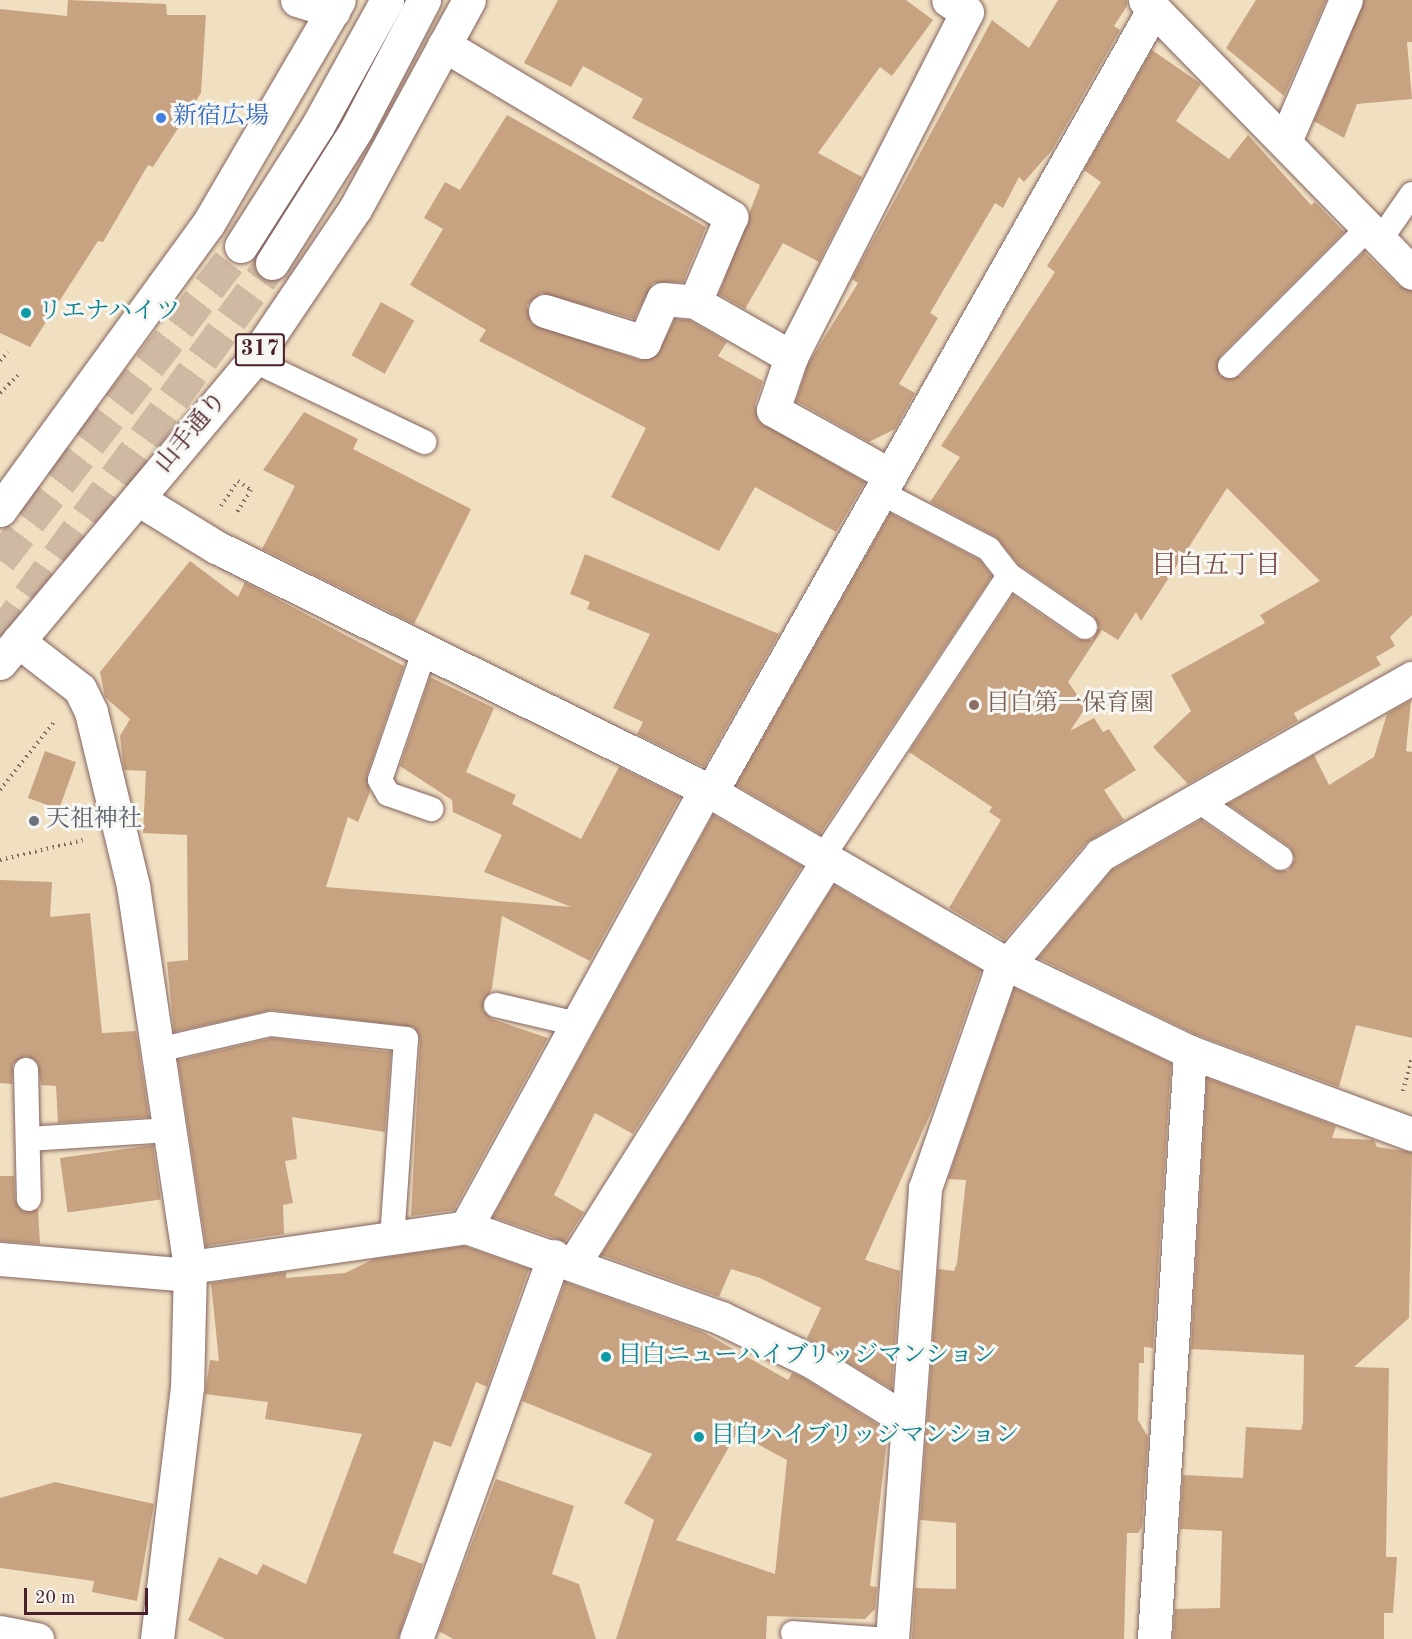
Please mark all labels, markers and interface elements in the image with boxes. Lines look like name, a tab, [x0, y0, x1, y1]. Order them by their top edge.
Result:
place label: 新宿広場	[173, 104, 269, 132]
marker: 新宿広場	[154, 111, 168, 125]
place label: リエナハイツ	[38, 299, 182, 327]
marker: リエナハイツ	[19, 306, 33, 320]
road number: 317	[234, 331, 286, 369]
street label: 山手通り	[150, 387, 234, 479]
district label: 目白五丁目	[1151, 551, 1281, 583]
place label: 目白第一保育園	[986, 691, 1154, 719]
marker: 目白第一保育園	[967, 698, 981, 712]
place label: 天祖神社	[46, 807, 142, 835]
marker: 天祖神社	[27, 814, 41, 828]
place label: 目白ニューハイブリッジマンション	[618, 1343, 1002, 1371]
marker: 目白ニューハイブリッジマンション	[599, 1350, 613, 1364]
place label: 目白ハイブリッジマンション	[711, 1423, 1023, 1451]
marker: 目白ハイブリッジマンション	[692, 1430, 706, 1444]
scale bar	[27, 1576, 152, 1614]
text: 20 m	[35, 1589, 75, 1607]

